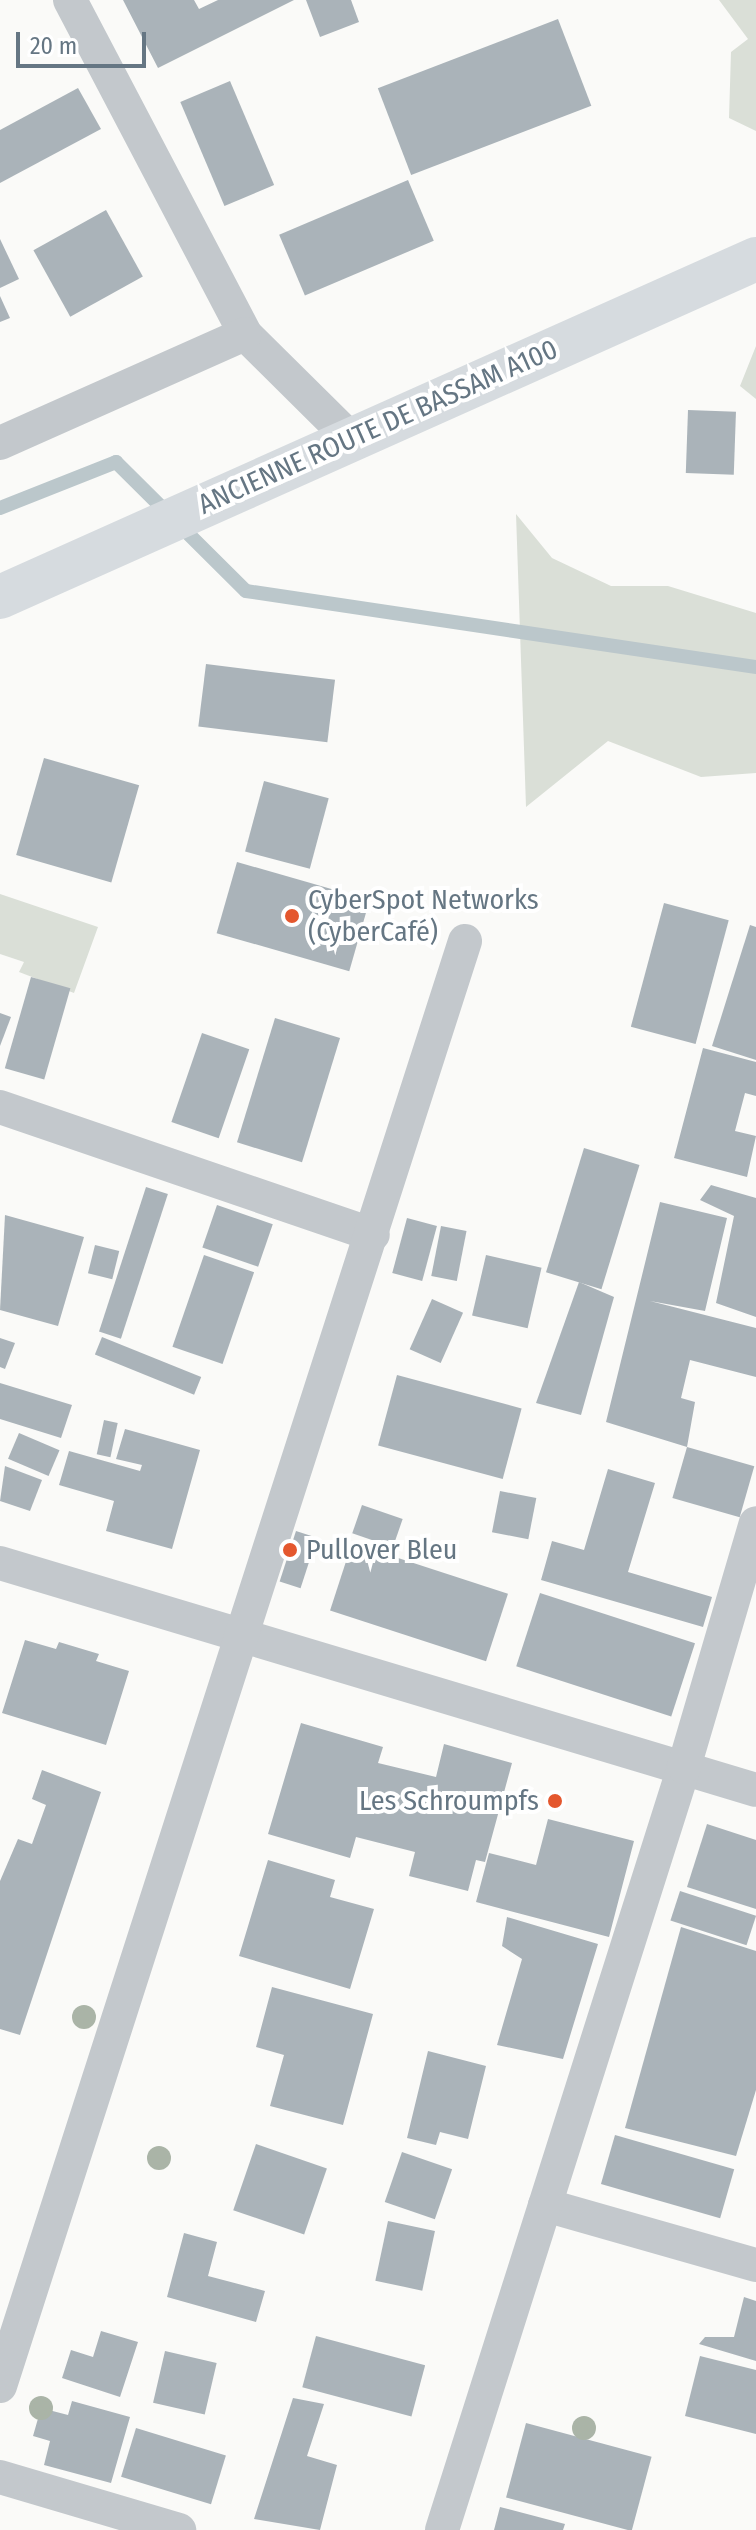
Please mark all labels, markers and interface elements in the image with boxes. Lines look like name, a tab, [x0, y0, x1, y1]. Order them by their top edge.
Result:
scale bar	[20, 16, 150, 66]
text: 20 m	[30, 32, 77, 60]
street label: ANCIENNE ROUTE DE BASSAM A100	[193, 332, 563, 522]
place label: CyberSpot Networks (CyberCafé)	[308, 883, 539, 949]
marker: CyberSpot Networks (CyberCafé)	[283, 907, 301, 925]
place label: Pullover Bleu	[306, 1533, 457, 1567]
marker: Pullover Bleu	[281, 1541, 299, 1559]
place label: Les Schroumpfs	[359, 1784, 539, 1818]
marker: Les Schroumpfs	[546, 1792, 564, 1810]

